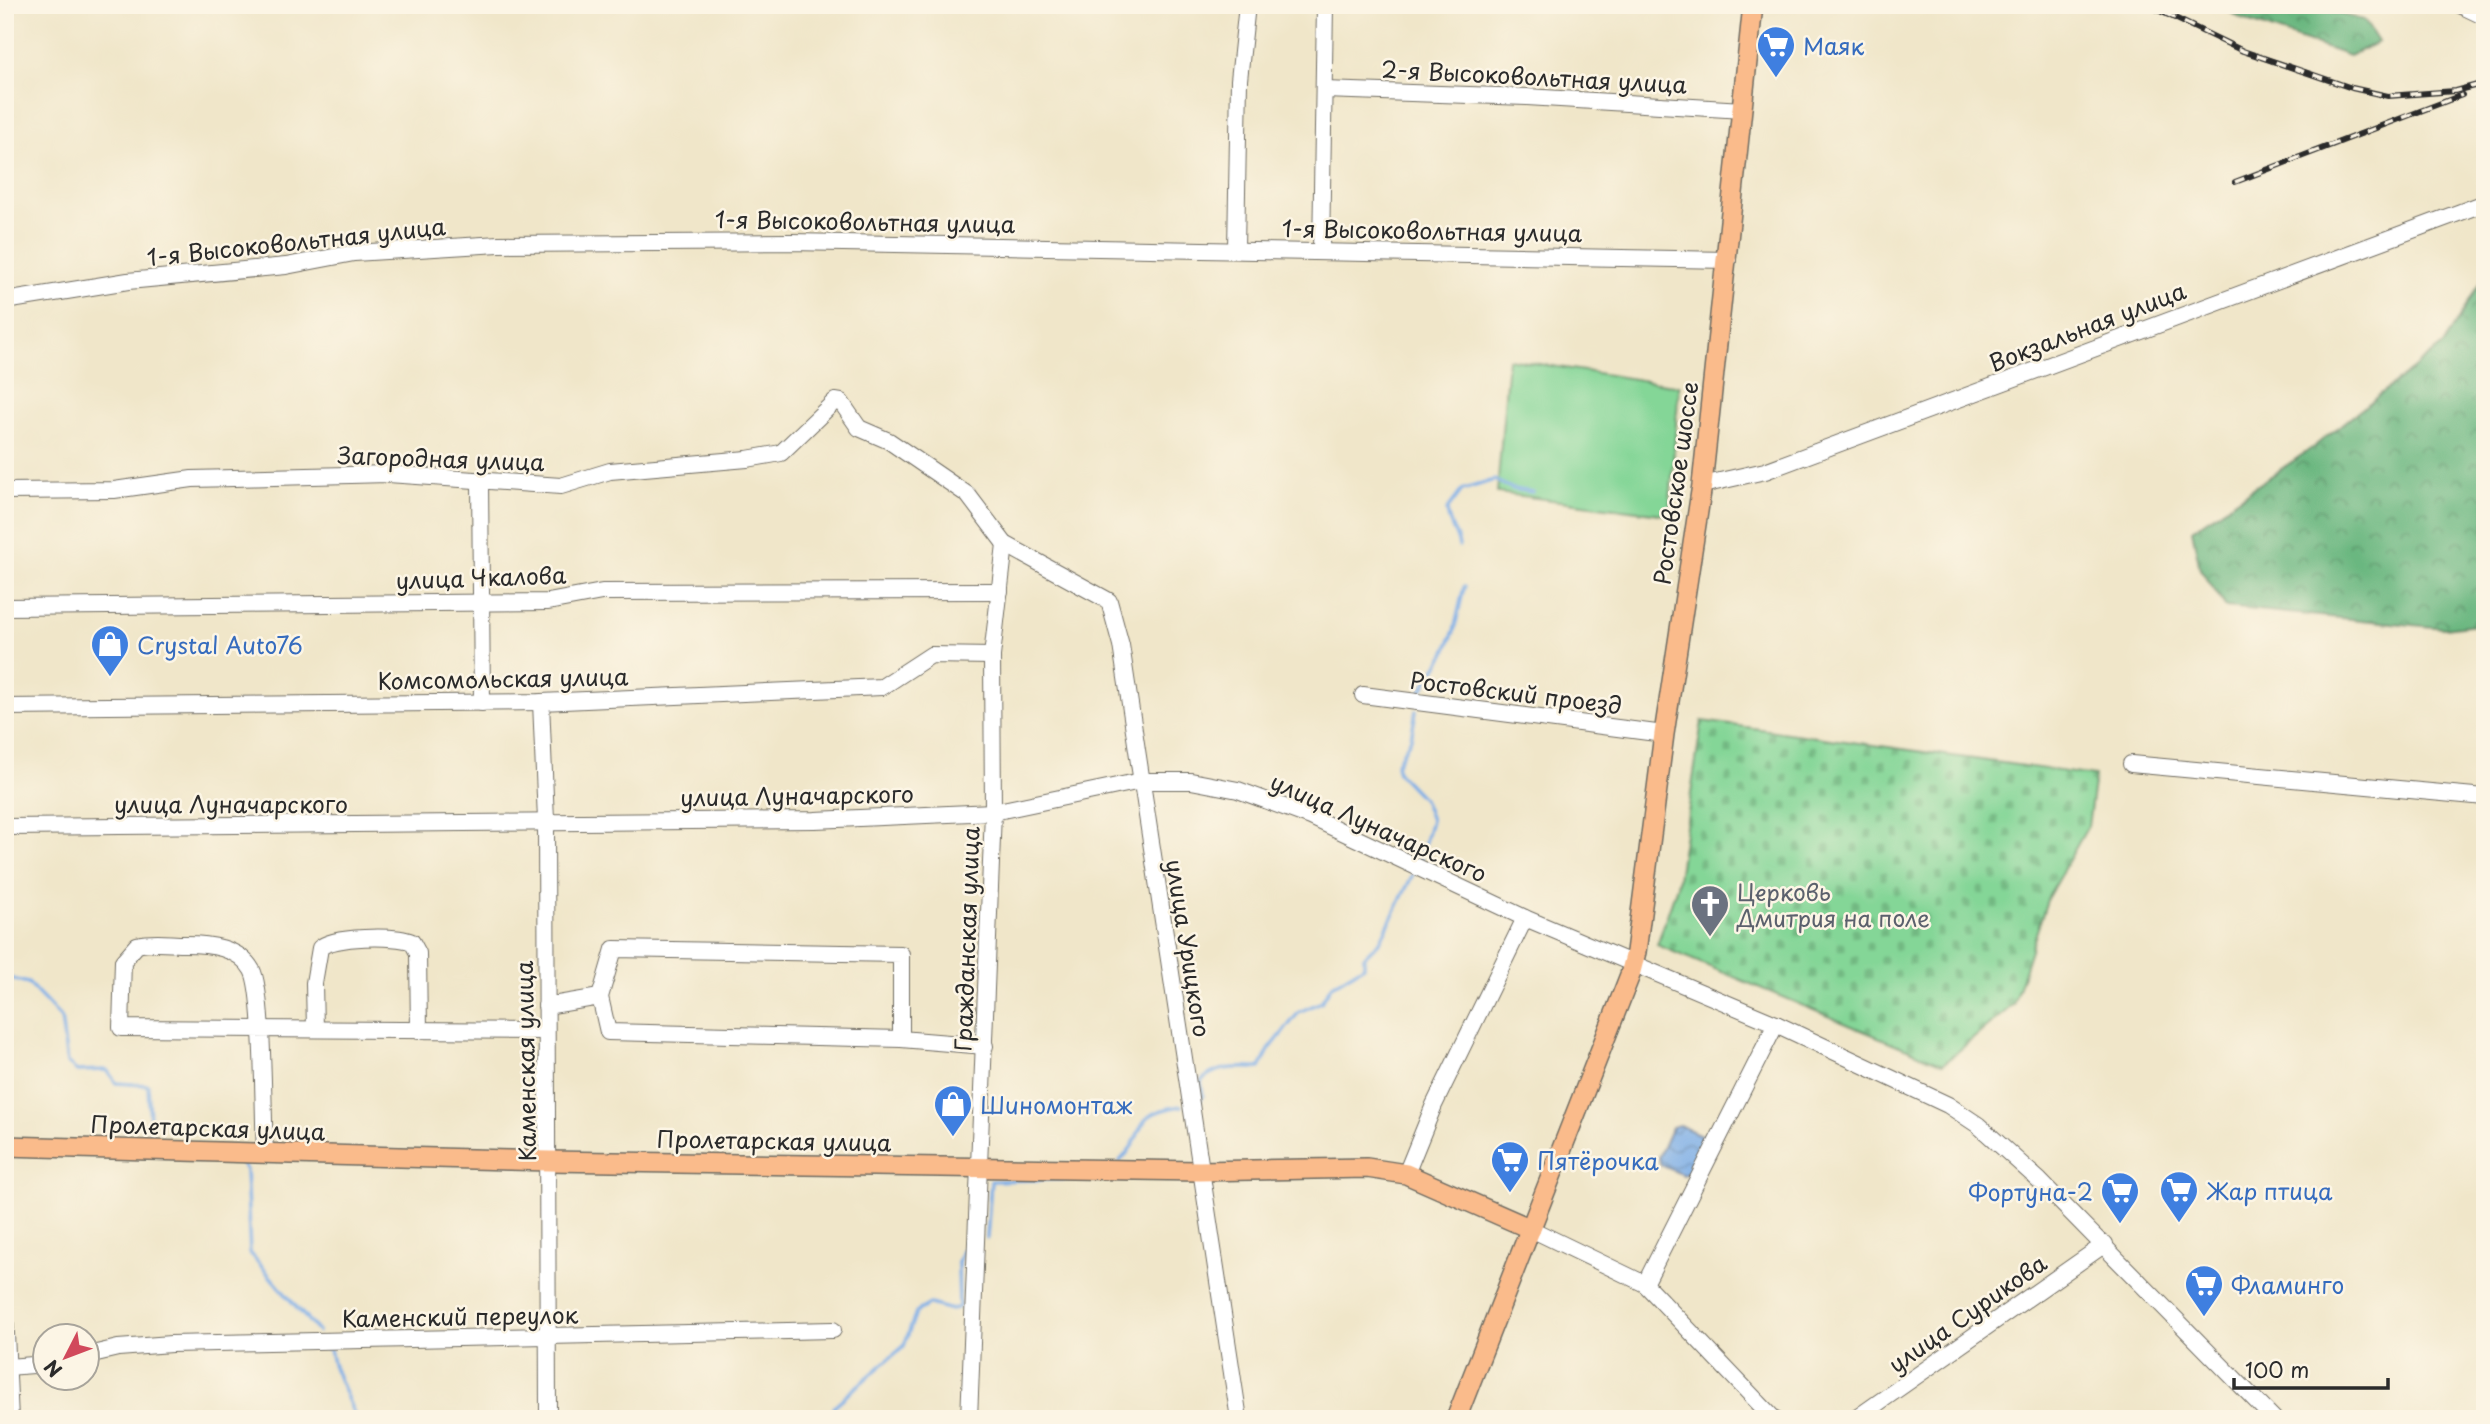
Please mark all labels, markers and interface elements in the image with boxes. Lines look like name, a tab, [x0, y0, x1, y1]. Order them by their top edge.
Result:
supermarket icon: Маяк	[1755, 24, 1797, 79]
place label: Маяк	[1803, 28, 1865, 63]
street label: 2-я Высоковольтная улица	[1380, 51, 1688, 102]
street label: 1-я Высоковольтная улица	[715, 201, 1016, 241]
street label: 1-я Высоковольтная улица	[145, 208, 448, 274]
street label: 1-я Высоковольтная улица	[1282, 210, 1583, 250]
street label: Вокзальная улица	[1983, 272, 2191, 380]
street label: Ростовское шоссе	[1643, 379, 1707, 587]
street label: Загородная улица	[337, 437, 546, 479]
street label: улица Чкалова	[395, 557, 568, 597]
shop icon: Crystal Auto76	[89, 623, 131, 678]
place label: Crystal Auto76	[137, 627, 303, 662]
street label: Комсомольская улица	[377, 658, 629, 698]
street label: Ростовский проезд	[1408, 662, 1624, 722]
street label: улица Луначарского	[1265, 763, 1493, 891]
street label: улица Луначарского	[680, 775, 914, 815]
street label: улица Луначарского	[114, 786, 348, 821]
street label: Гражданская улица	[945, 825, 987, 1052]
street label: улица Урицкого	[1158, 856, 1220, 1040]
place label: Церковь Дмитрия на поле	[1736, 874, 1930, 935]
church icon: Церковь Дмитрия на поле	[1689, 883, 1731, 938]
street label: Каменская улица	[506, 960, 544, 1162]
shop icon: Шиномонтаж	[932, 1083, 974, 1138]
place label: Шиномонтаж	[980, 1087, 1133, 1122]
street label: Пролетарская улица	[90, 1105, 327, 1149]
street label: Пролетарская улица	[656, 1120, 892, 1160]
supermarket icon: Пятёрочка	[1489, 1139, 1531, 1194]
place label: Пятёрочка	[1537, 1143, 1659, 1178]
supermarket icon: Жар птица	[2158, 1169, 2200, 1224]
supermarket icon: Фортуна-2	[2099, 1170, 2141, 1225]
place label: Жар птица	[2206, 1173, 2333, 1208]
place label: Фортуна-2	[1968, 1174, 2093, 1209]
street label: улица Сурикова	[1881, 1245, 2054, 1381]
supermarket icon: Фламинго	[2183, 1263, 2225, 1318]
place label: Фламинго	[2231, 1267, 2344, 1302]
street label: Каменский переулок	[342, 1296, 579, 1336]
north arrow	[32, 1322, 102, 1392]
scale bar	[2234, 1347, 2388, 1391]
text: 100 m	[2245, 1353, 2309, 1385]
text: N	[37, 1354, 68, 1384]

